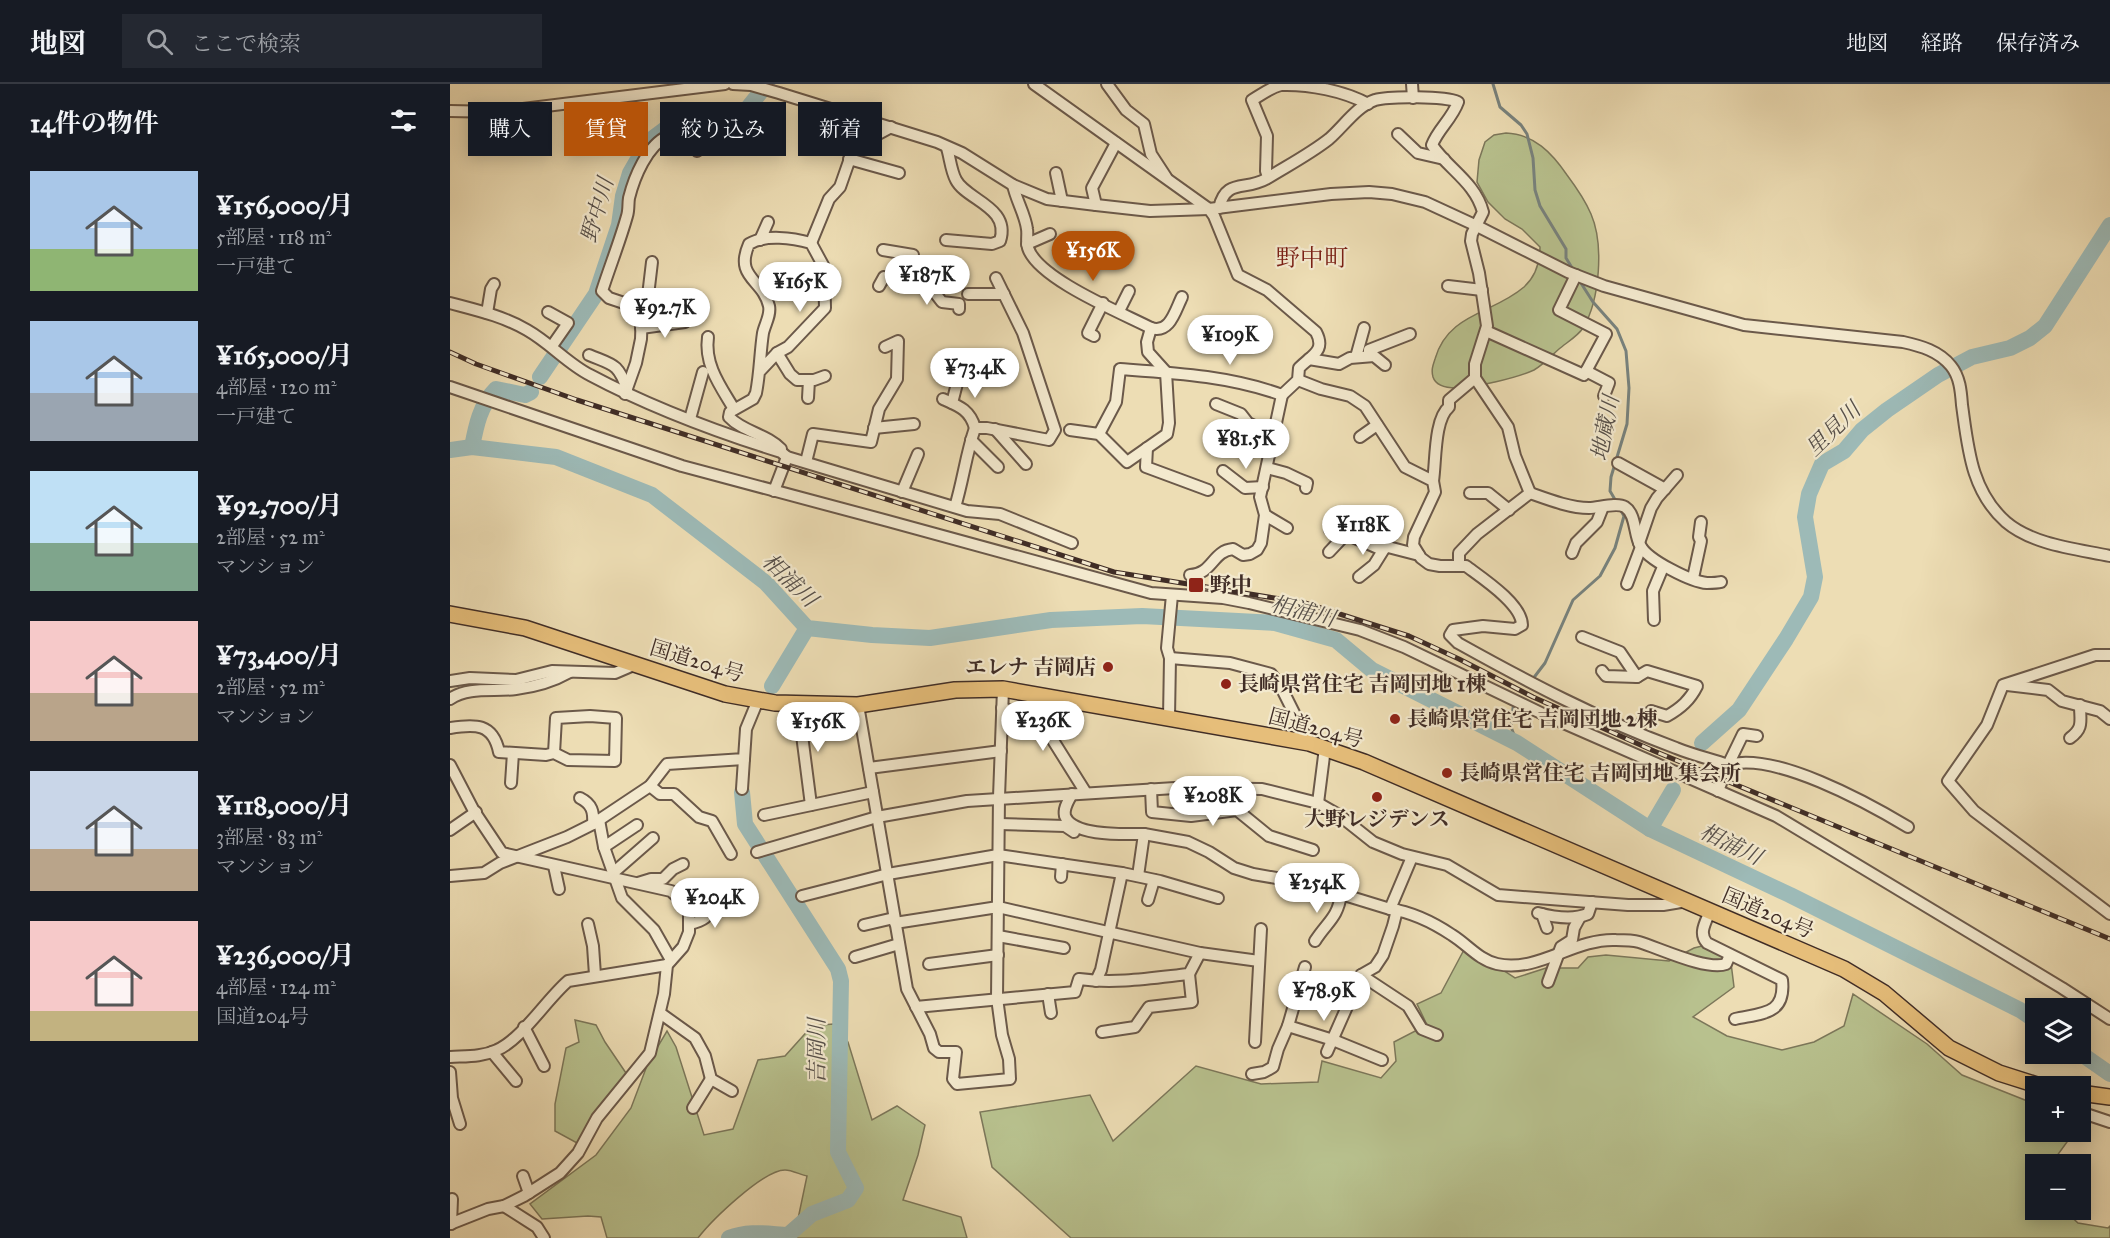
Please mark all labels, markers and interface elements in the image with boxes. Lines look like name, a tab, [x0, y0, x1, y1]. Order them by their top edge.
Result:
search box	[122, 14, 542, 68]
icon: search	[143, 25, 176, 58]
text: 地図	[30, 26, 86, 61]
text: ここで検索	[191, 30, 301, 57]
text: 地図	[1846, 30, 1888, 56]
text: 経路	[1921, 30, 1963, 56]
text: 保存済み	[1996, 30, 2080, 56]
chip: 購入	[468, 102, 552, 156]
chip: 賃貸	[564, 102, 648, 156]
chip: 絞り込み	[660, 102, 786, 156]
chip: 新着	[798, 102, 882, 156]
icon: filters	[387, 104, 420, 137]
text: 14件の物件	[30, 107, 159, 139]
water label: 野中川	[575, 173, 620, 245]
text: ¥156,000/月	[216, 189, 354, 221]
icon: home	[78, 195, 150, 267]
text: 5部屋 · 118 m²	[216, 225, 332, 249]
pin: ¥156K	[1051, 231, 1135, 282]
text: ¥156K	[1066, 238, 1120, 262]
district label: 野中町	[1276, 243, 1348, 273]
text: 一戸建て	[216, 254, 296, 278]
pin: ¥187K	[885, 255, 969, 306]
pin: ¥165K	[758, 262, 842, 313]
text: ¥187K	[899, 262, 955, 286]
text: ¥165K	[773, 269, 827, 293]
pin: ¥92.7K	[616, 288, 714, 339]
text: ¥92.7K	[634, 295, 696, 319]
pin: ¥109K	[1188, 315, 1272, 366]
text: ¥109K	[1201, 322, 1259, 346]
text: ¥165,000/月	[216, 339, 353, 371]
icon: home	[78, 345, 150, 417]
pin: ¥73.4K	[926, 348, 1024, 399]
text: ¥73.4K	[944, 355, 1006, 379]
text: 4部屋 · 120 m²	[216, 375, 336, 399]
water label: 地蔵川	[1585, 391, 1625, 463]
water label: 里見川	[1800, 395, 1868, 462]
text: 一戸建て	[216, 404, 296, 428]
pin: ¥81.5K	[1197, 419, 1295, 470]
text: ¥81.5K	[1216, 426, 1276, 450]
text: ¥92,700/月	[216, 489, 343, 521]
icon: home	[78, 495, 150, 567]
pin: ¥118K	[1321, 505, 1405, 556]
text: ¥118K	[1336, 512, 1390, 536]
text: 2部屋 · 52 m²	[216, 525, 325, 549]
water label: 相浦川	[757, 547, 825, 614]
text: マンション	[216, 554, 315, 578]
place label: 野中	[1210, 572, 1252, 598]
marker: 野中	[1187, 576, 1205, 594]
water label: 相浦川	[1268, 590, 1340, 633]
street label: 国道204号	[647, 634, 747, 688]
text: ¥73,400/月	[216, 639, 342, 671]
icon: home	[78, 645, 150, 717]
place label: エレナ 吉岡店	[965, 654, 1096, 680]
marker: エレナ 吉岡店	[1101, 660, 1115, 674]
place label: 長崎県営住宅 吉岡団地 1棟	[1238, 671, 1486, 697]
text: 2部屋 · 52 m²	[216, 675, 325, 699]
marker: 長崎県営住宅 吉岡団地 1棟	[1219, 677, 1233, 691]
pin: ¥236K	[1001, 701, 1085, 752]
pin: ¥156K	[776, 702, 860, 753]
street label: 国道204号	[1266, 703, 1366, 753]
text: マンション	[216, 704, 315, 728]
place label: 長崎県営住宅 吉岡団地 2棟	[1407, 706, 1657, 732]
text: ¥236K	[1015, 708, 1071, 732]
text: ¥156K	[791, 709, 845, 733]
marker: 長崎県営住宅 吉岡団地 2棟	[1388, 712, 1402, 726]
place label: 長崎県営住宅 吉岡団地 集会所	[1459, 760, 1741, 786]
marker: 長崎県営住宅 吉岡団地 集会所	[1440, 766, 1454, 780]
pin: ¥208K	[1171, 776, 1255, 827]
text: ¥208K	[1183, 783, 1243, 807]
text: ¥118,000/月	[216, 789, 353, 821]
marker: 大野レジデンス	[1370, 790, 1384, 804]
icon: home	[78, 795, 150, 867]
place label: 大野レジデンス	[1304, 806, 1450, 832]
water label: 相浦川	[1695, 817, 1768, 871]
text: 3部屋 · 83 m²	[216, 825, 323, 849]
text: マンション	[216, 854, 315, 878]
pin: ¥254K	[1275, 863, 1359, 914]
text: ¥254K	[1289, 870, 1345, 894]
pin: ¥204K	[673, 878, 757, 929]
street label: 国道204号	[1718, 882, 1818, 944]
text: ¥204K	[685, 885, 745, 909]
text: ¥236,000/月	[216, 939, 355, 971]
icon: home	[78, 945, 150, 1017]
pin: ¥78.9K	[1275, 971, 1373, 1022]
text: 4部屋 · 124 m²	[216, 975, 336, 999]
text: ¥78.9K	[1292, 978, 1356, 1002]
map controls	[2025, 998, 2091, 1220]
button: layers	[2025, 998, 2091, 1064]
text: 国道204号	[216, 1004, 309, 1028]
water label: 吉岡川	[803, 1016, 830, 1084]
button: +	[2025, 1076, 2091, 1142]
button: −	[2025, 1154, 2091, 1220]

